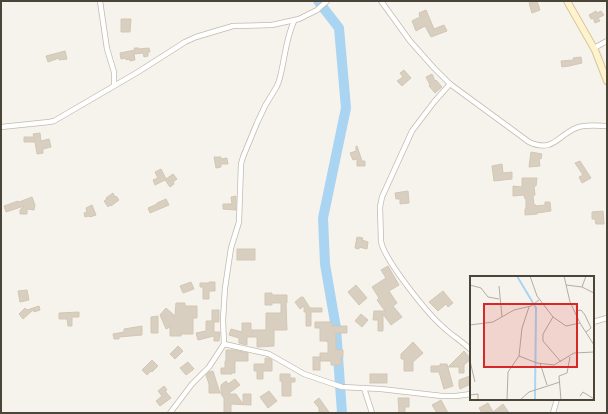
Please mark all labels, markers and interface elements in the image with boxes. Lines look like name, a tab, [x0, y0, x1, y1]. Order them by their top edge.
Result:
inset map	[470, 276, 594, 400]

